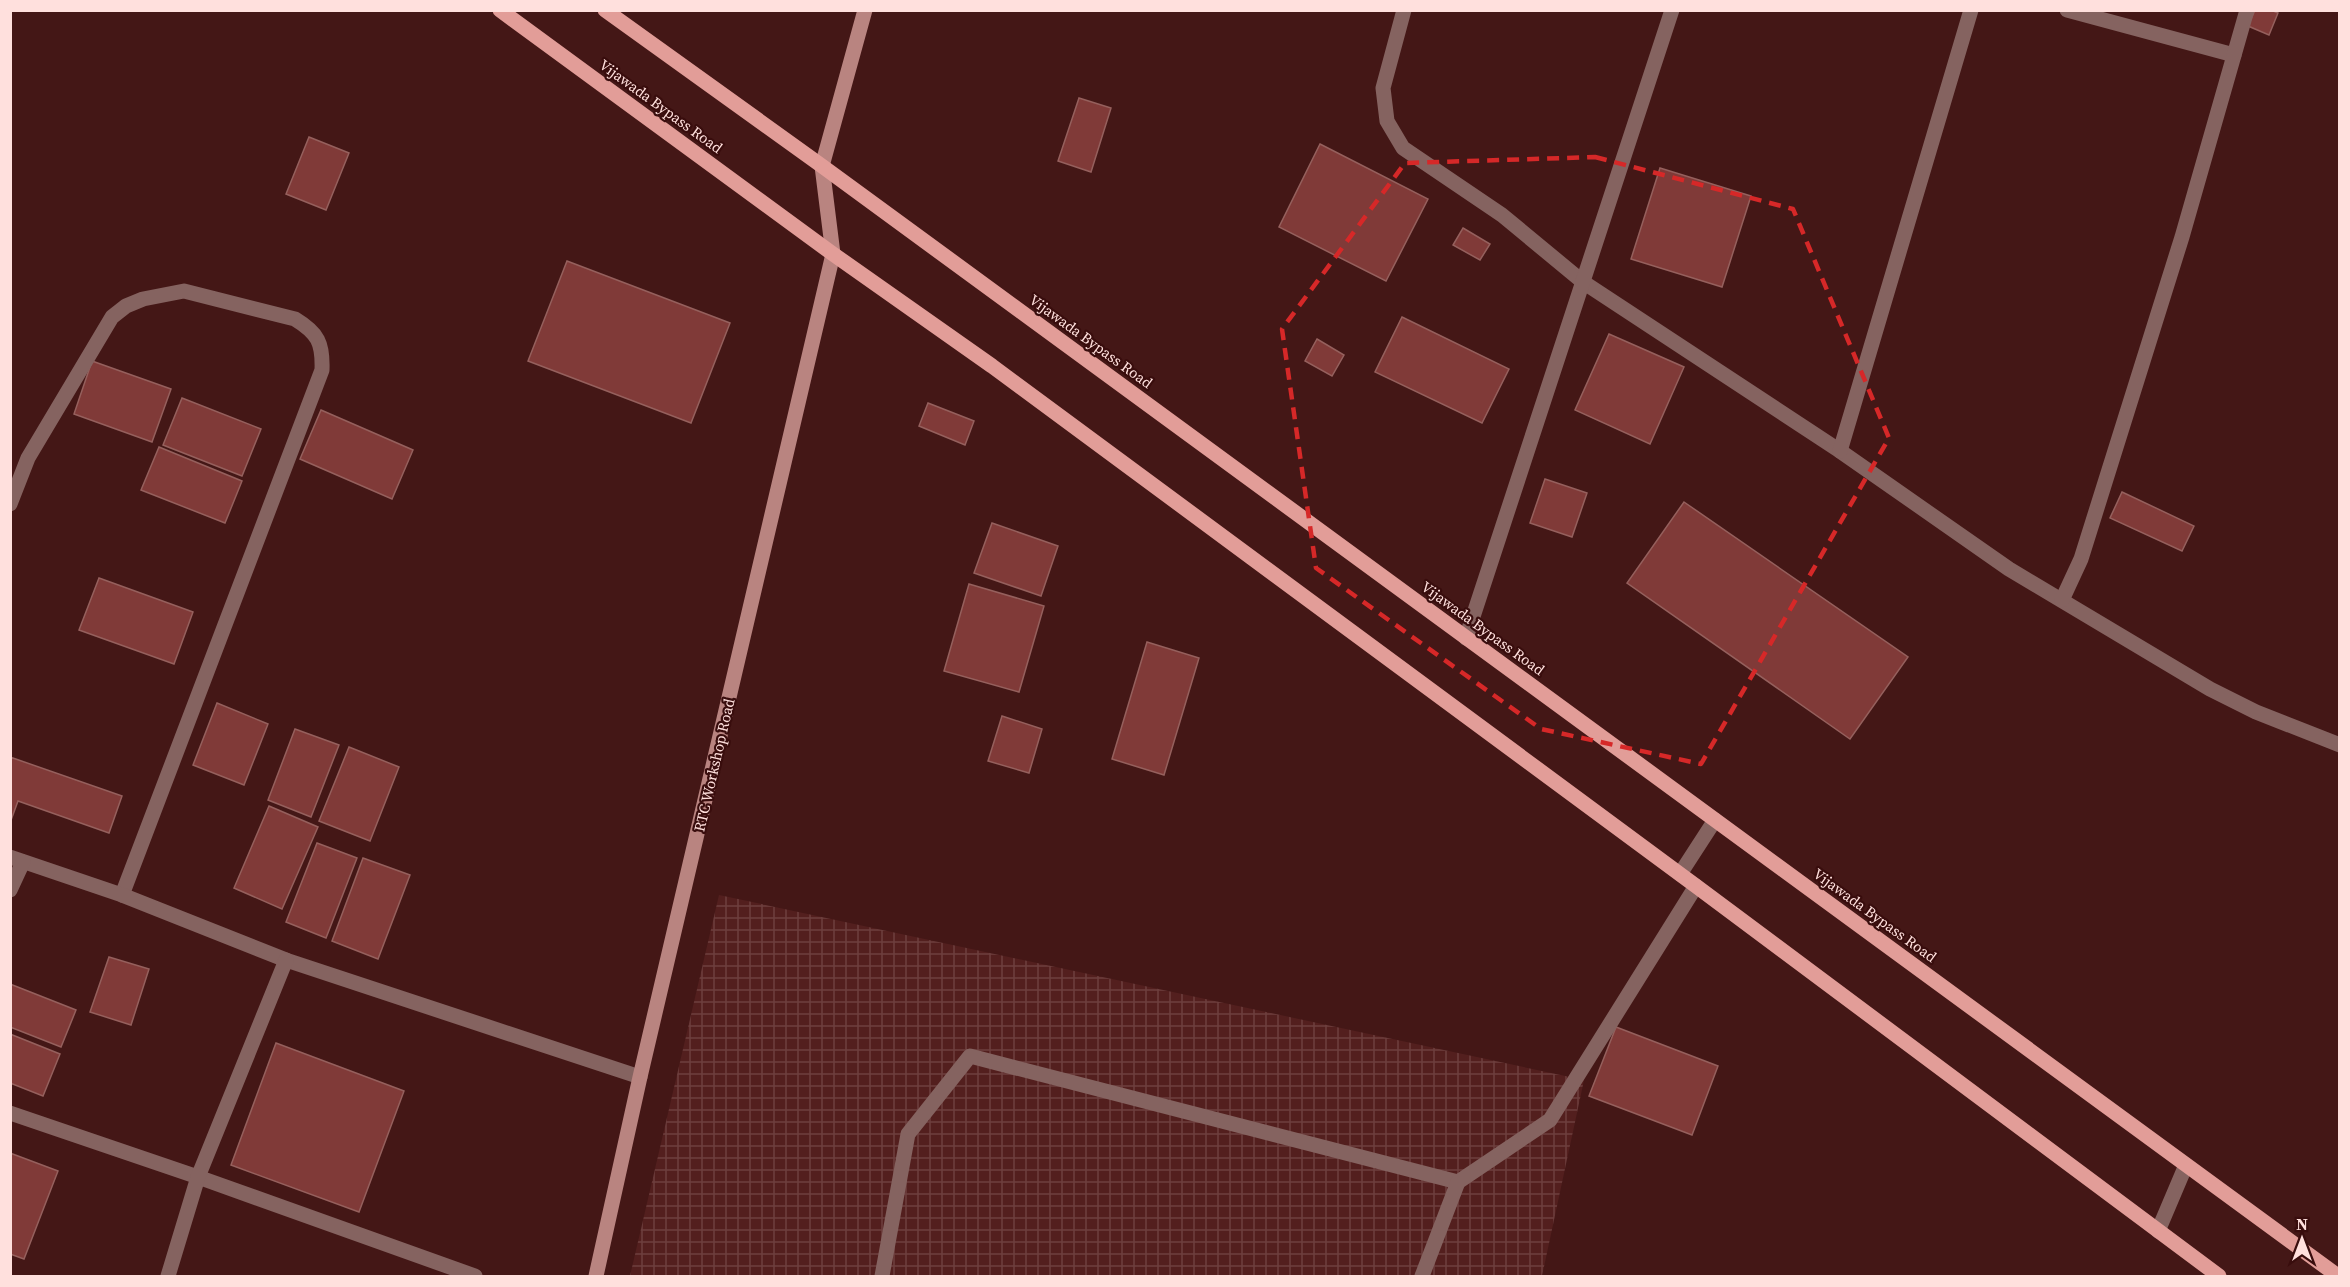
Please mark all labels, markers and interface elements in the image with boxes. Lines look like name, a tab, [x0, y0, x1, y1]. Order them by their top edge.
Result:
street label: Vijawada Bypass Road	[595, 54, 727, 158]
street label: Vijawada Bypass Road	[1025, 289, 1157, 393]
street label: Vijawada Bypass Road	[1417, 576, 1549, 680]
street label: RTC Workshop Road	[688, 696, 740, 834]
street label: Vijawada Bypass Road	[1809, 863, 1941, 967]
north arrow	[2272, 1209, 2332, 1269]
text: N	[2296, 1213, 2308, 1235]

